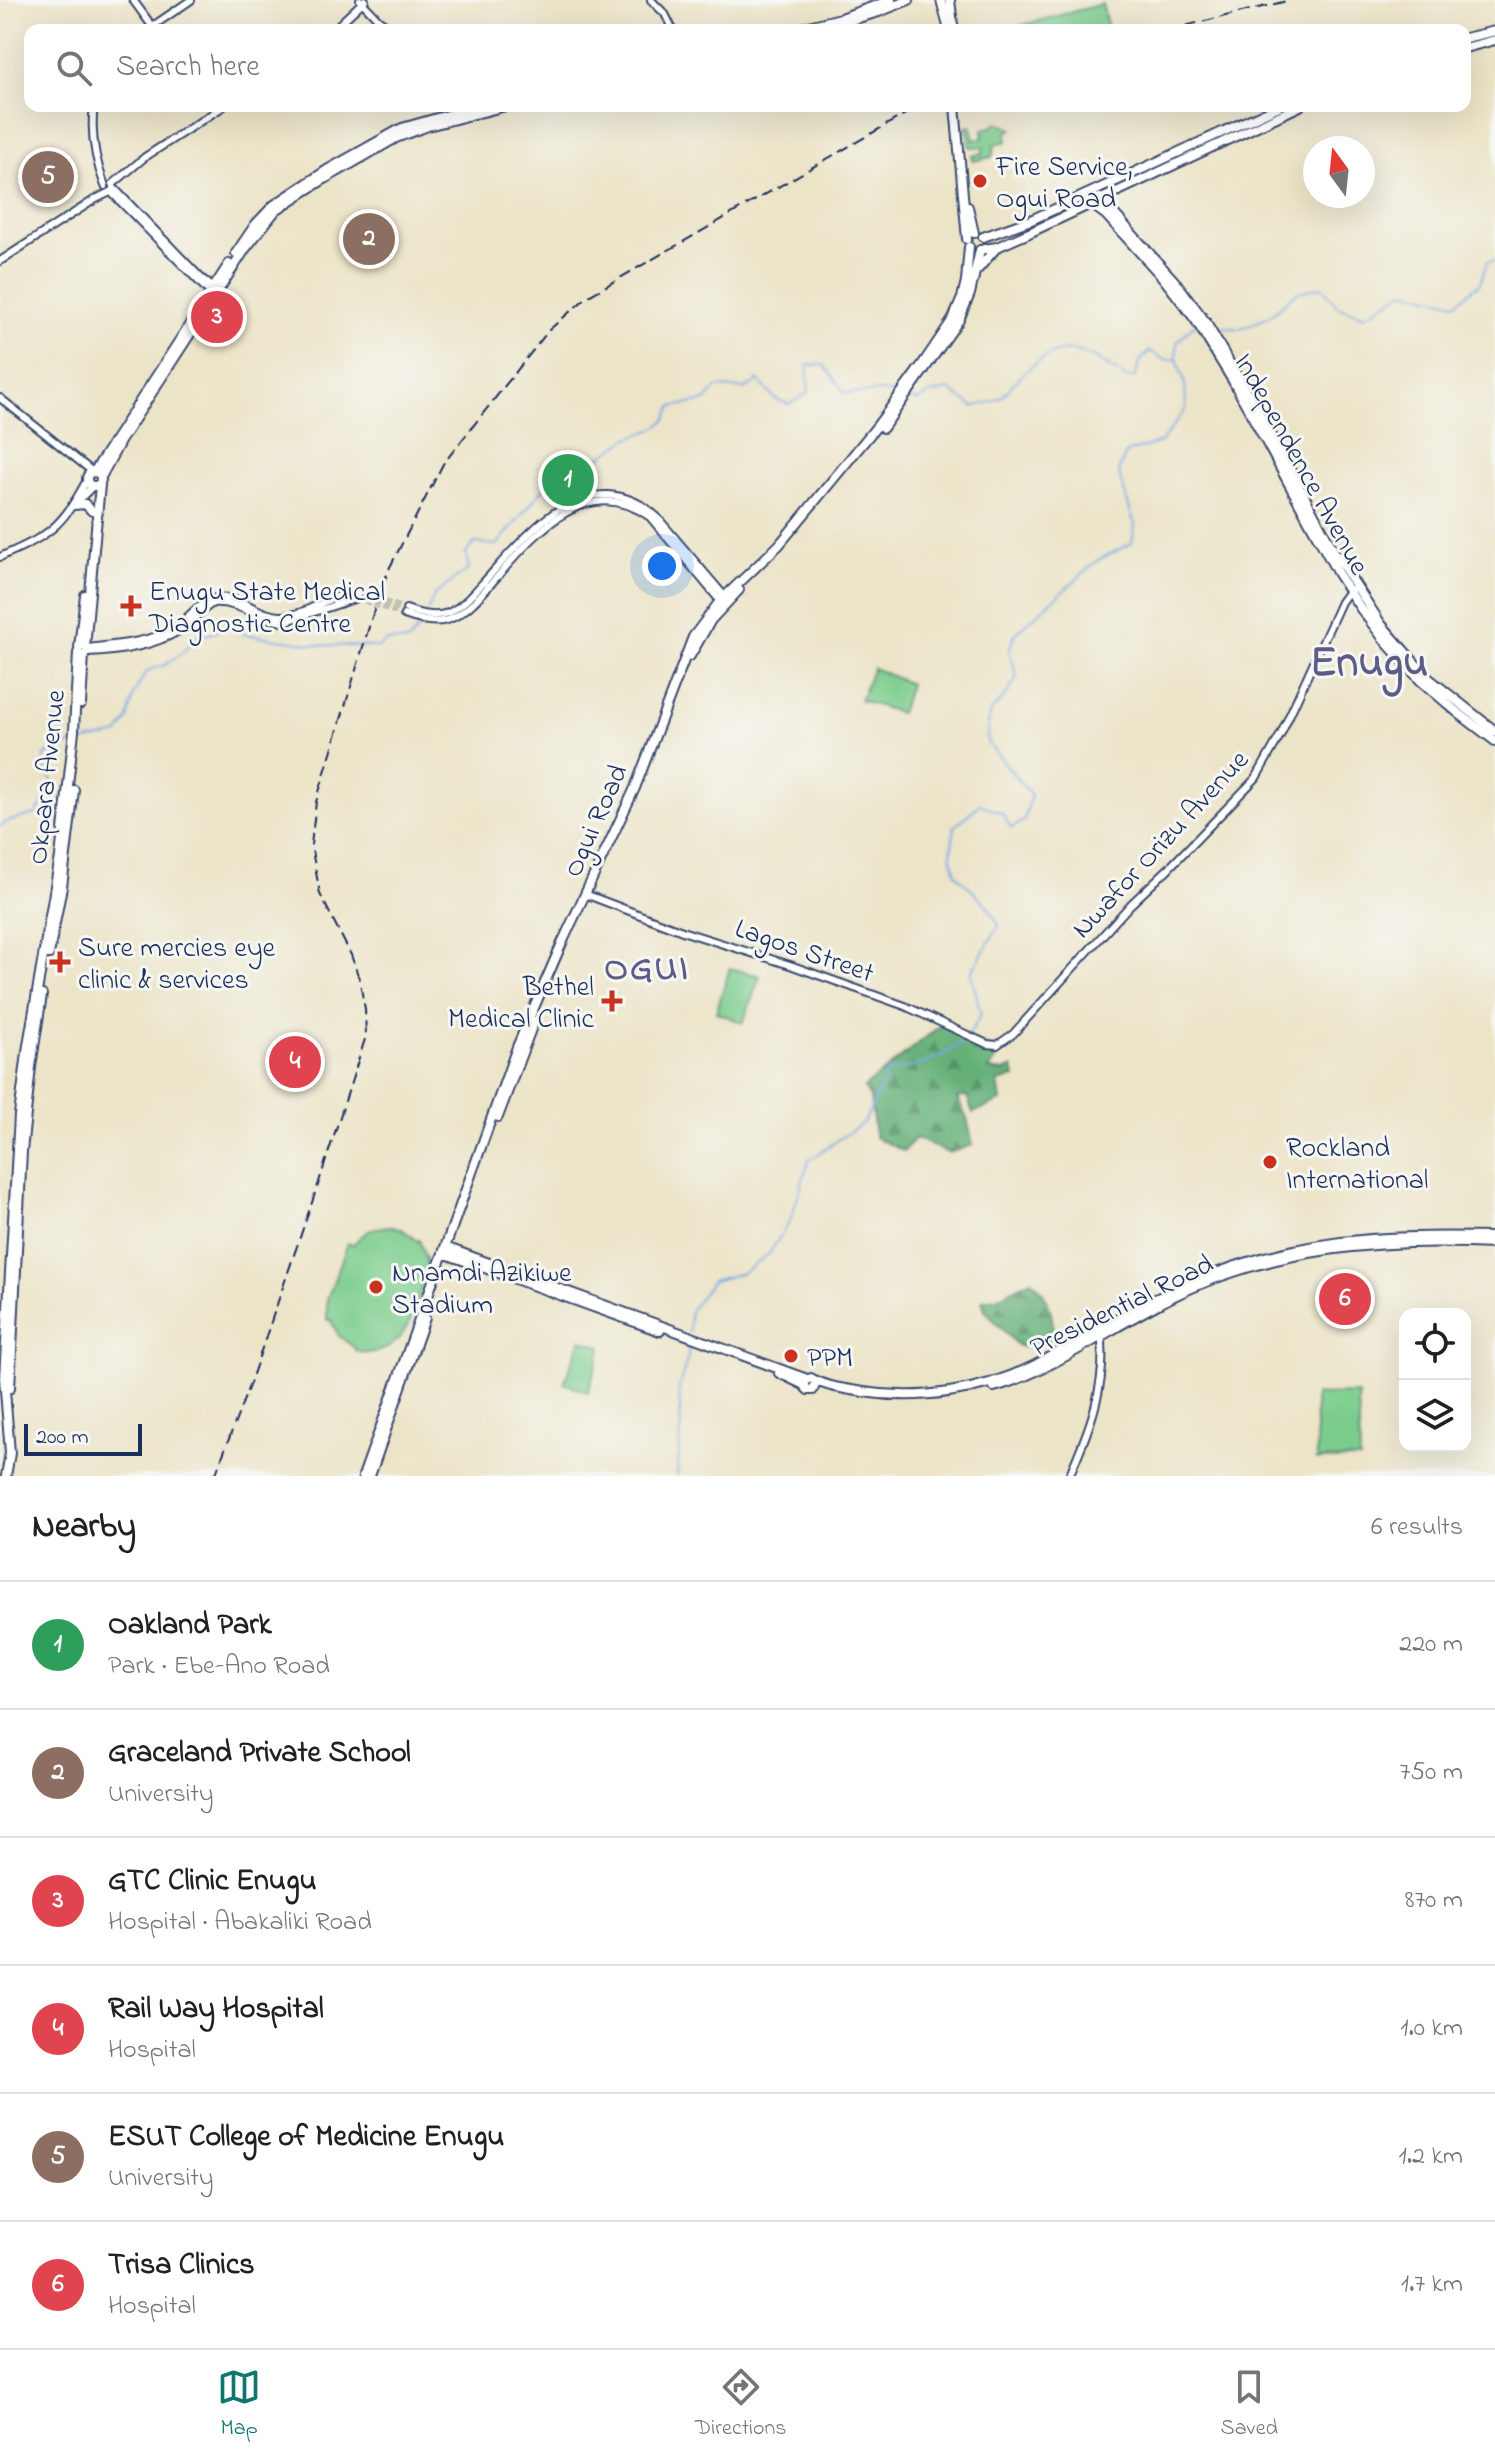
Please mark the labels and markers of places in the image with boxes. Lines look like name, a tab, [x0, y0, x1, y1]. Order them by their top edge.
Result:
pin: 5	[22, 147, 74, 207]
place label: Fire Service, Ogui Road	[995, 148, 1132, 221]
marker: Fire Service, Ogui Road	[971, 172, 989, 190]
pin: 2	[343, 209, 395, 269]
pin: 3	[191, 287, 243, 347]
pin: 1	[542, 450, 594, 510]
place label: Enugu State Medical Diagnostic Centre	[148, 573, 385, 646]
marker: Enugu State Medical Diagnostic Centre	[120, 595, 142, 617]
place label: Sure mercies eye clinic & services	[78, 929, 275, 1002]
marker: Sure mercies eye clinic & services	[49, 951, 71, 973]
place label: Bethel Medical Clinic	[448, 968, 595, 1041]
marker: Bethel Medical Clinic	[601, 990, 623, 1012]
pin: 4	[269, 1032, 321, 1092]
place label: Rockland International	[1286, 1129, 1429, 1202]
marker: Rockland International	[1261, 1153, 1279, 1171]
place label: Nnamdi Azikiwe Stadium	[392, 1254, 572, 1327]
pin: 6	[1319, 1269, 1371, 1329]
marker: Nnamdi Azikiwe Stadium	[367, 1278, 385, 1296]
place label: PPM	[807, 1339, 853, 1380]
marker: PPM	[782, 1347, 800, 1365]

